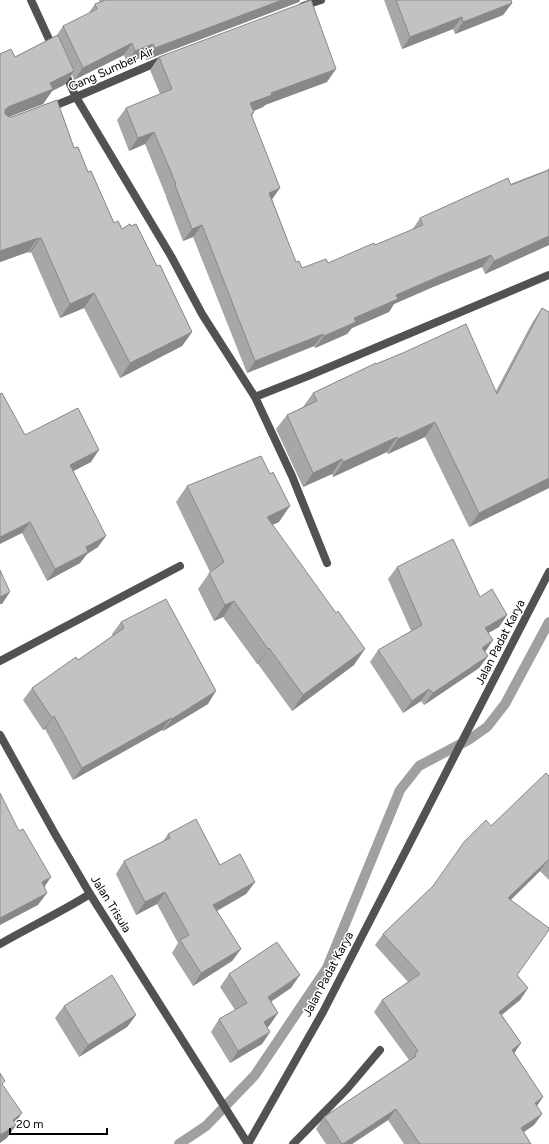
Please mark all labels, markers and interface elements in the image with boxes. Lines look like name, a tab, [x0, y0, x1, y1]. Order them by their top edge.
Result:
street label: Gang Sumber Air	[66, 44, 156, 94]
street label: Jalan Padat Karya	[472, 597, 528, 687]
street label: Jalan Trisula	[88, 873, 134, 935]
street label: Jalan Padat Karya	[300, 929, 356, 1019]
scale bar	[10, 1110, 107, 1136]
text: 20 m	[16, 1117, 44, 1131]

